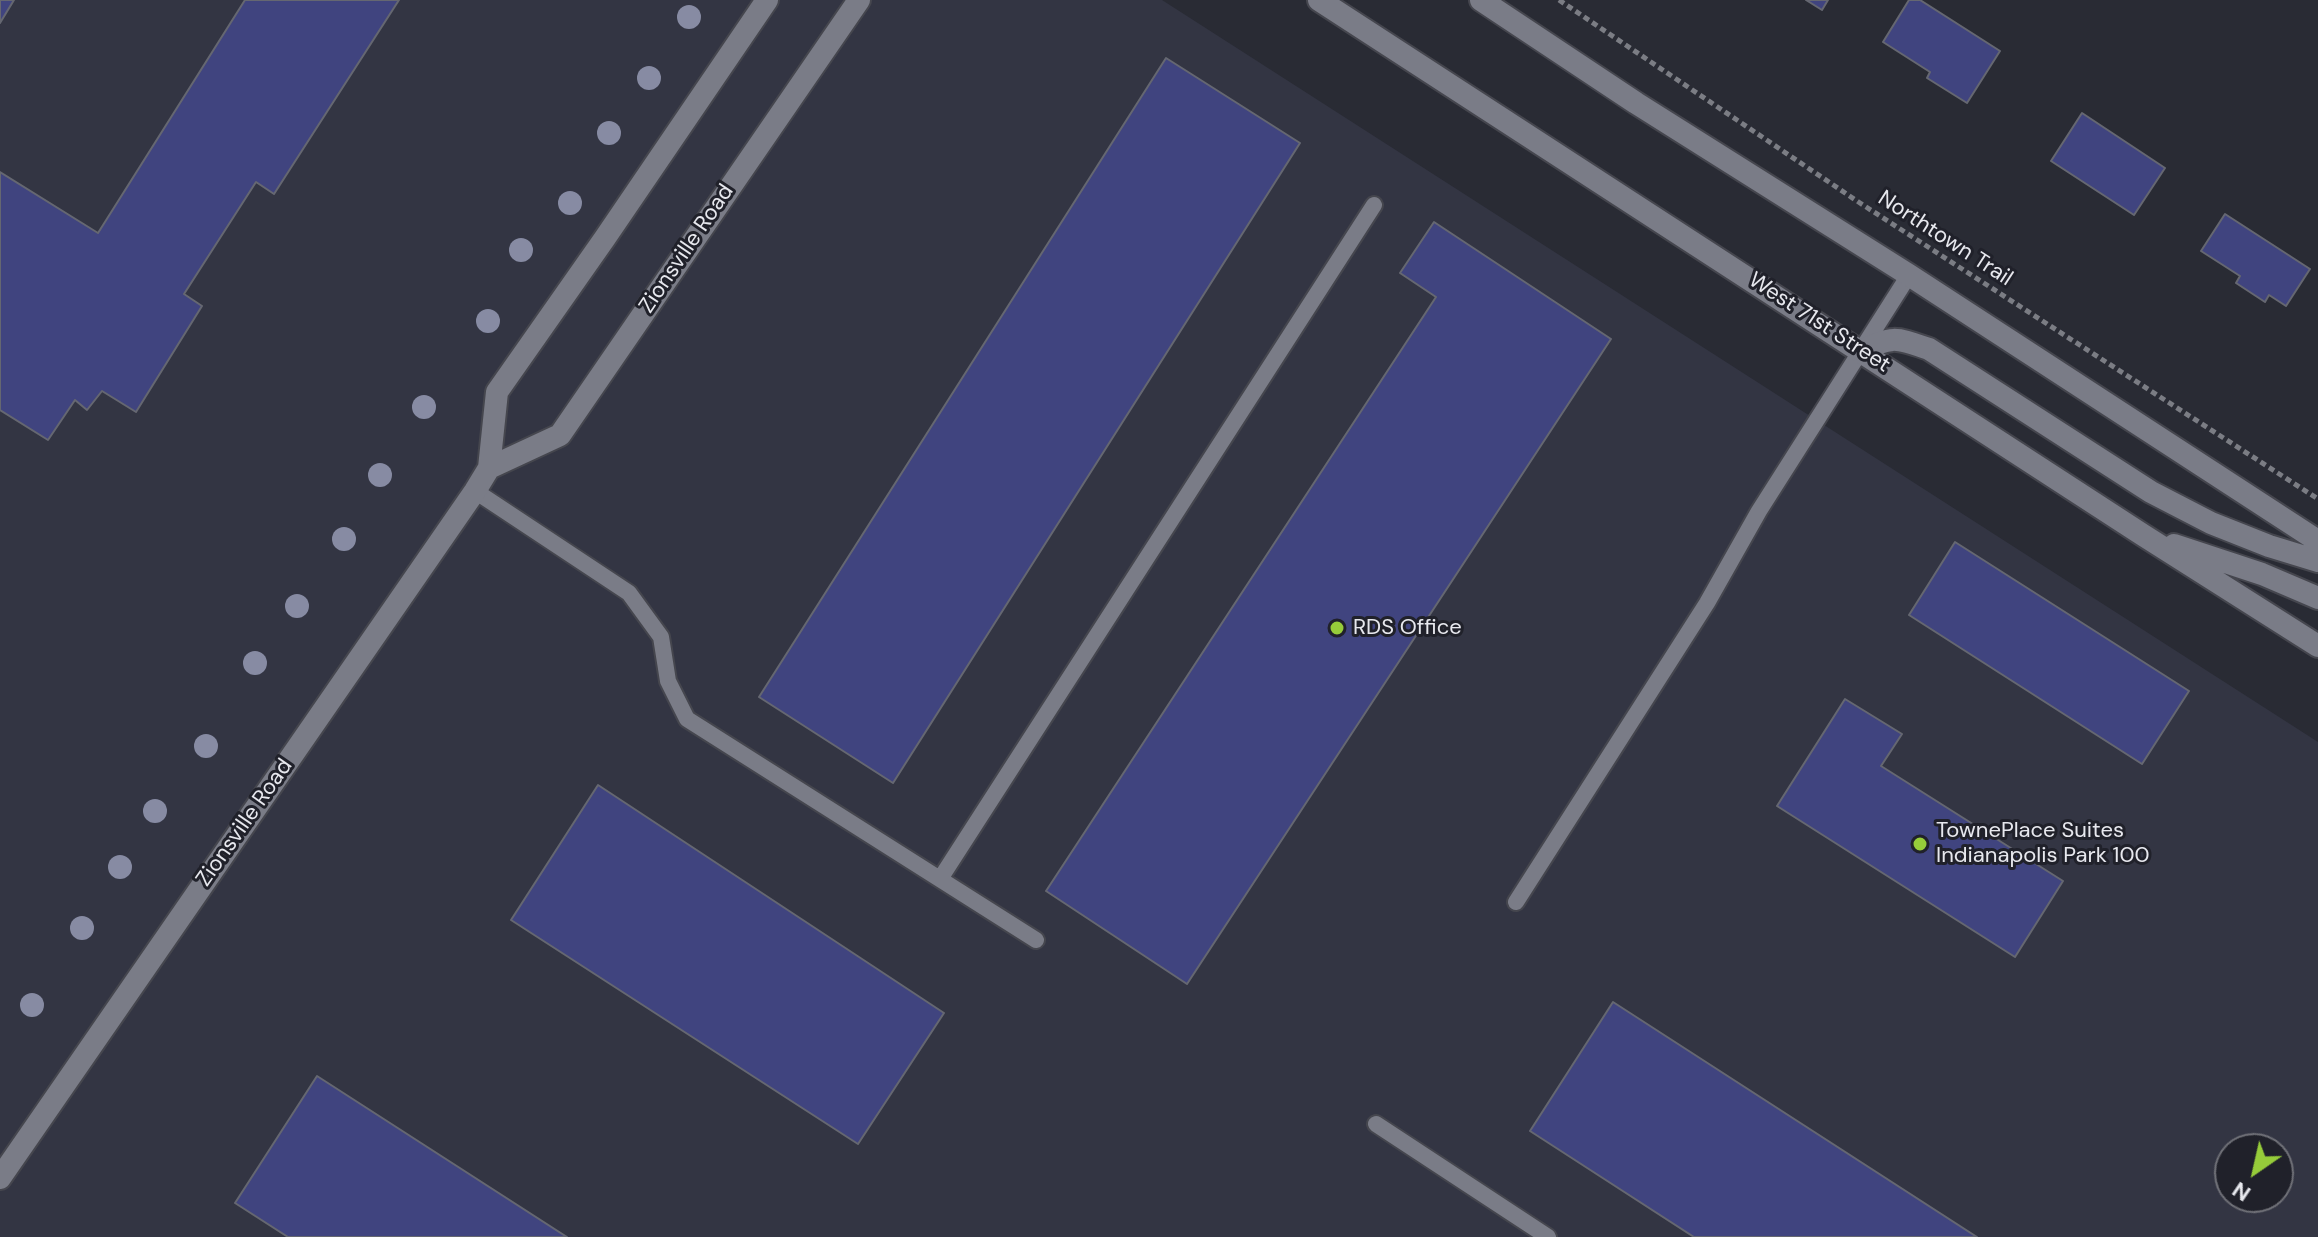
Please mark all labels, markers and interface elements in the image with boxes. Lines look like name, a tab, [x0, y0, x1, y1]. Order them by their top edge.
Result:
street label: Zionsville Road	[634, 180, 740, 318]
street label: Northtown Trail	[1873, 186, 2017, 292]
street label: West 71st Street	[1743, 267, 1895, 379]
place label: RDS Office	[1353, 615, 1462, 641]
marker: RDS Office	[1328, 619, 1346, 637]
street label: Zionsville Road	[191, 754, 299, 892]
place label: TownePlace Suites Indianapolis Park 100	[1936, 818, 2150, 870]
marker: TownePlace Suites Indianapolis Park 100	[1911, 835, 1929, 853]
north arrow	[2214, 1133, 2294, 1213]
text: N	[2227, 1175, 2256, 1208]

